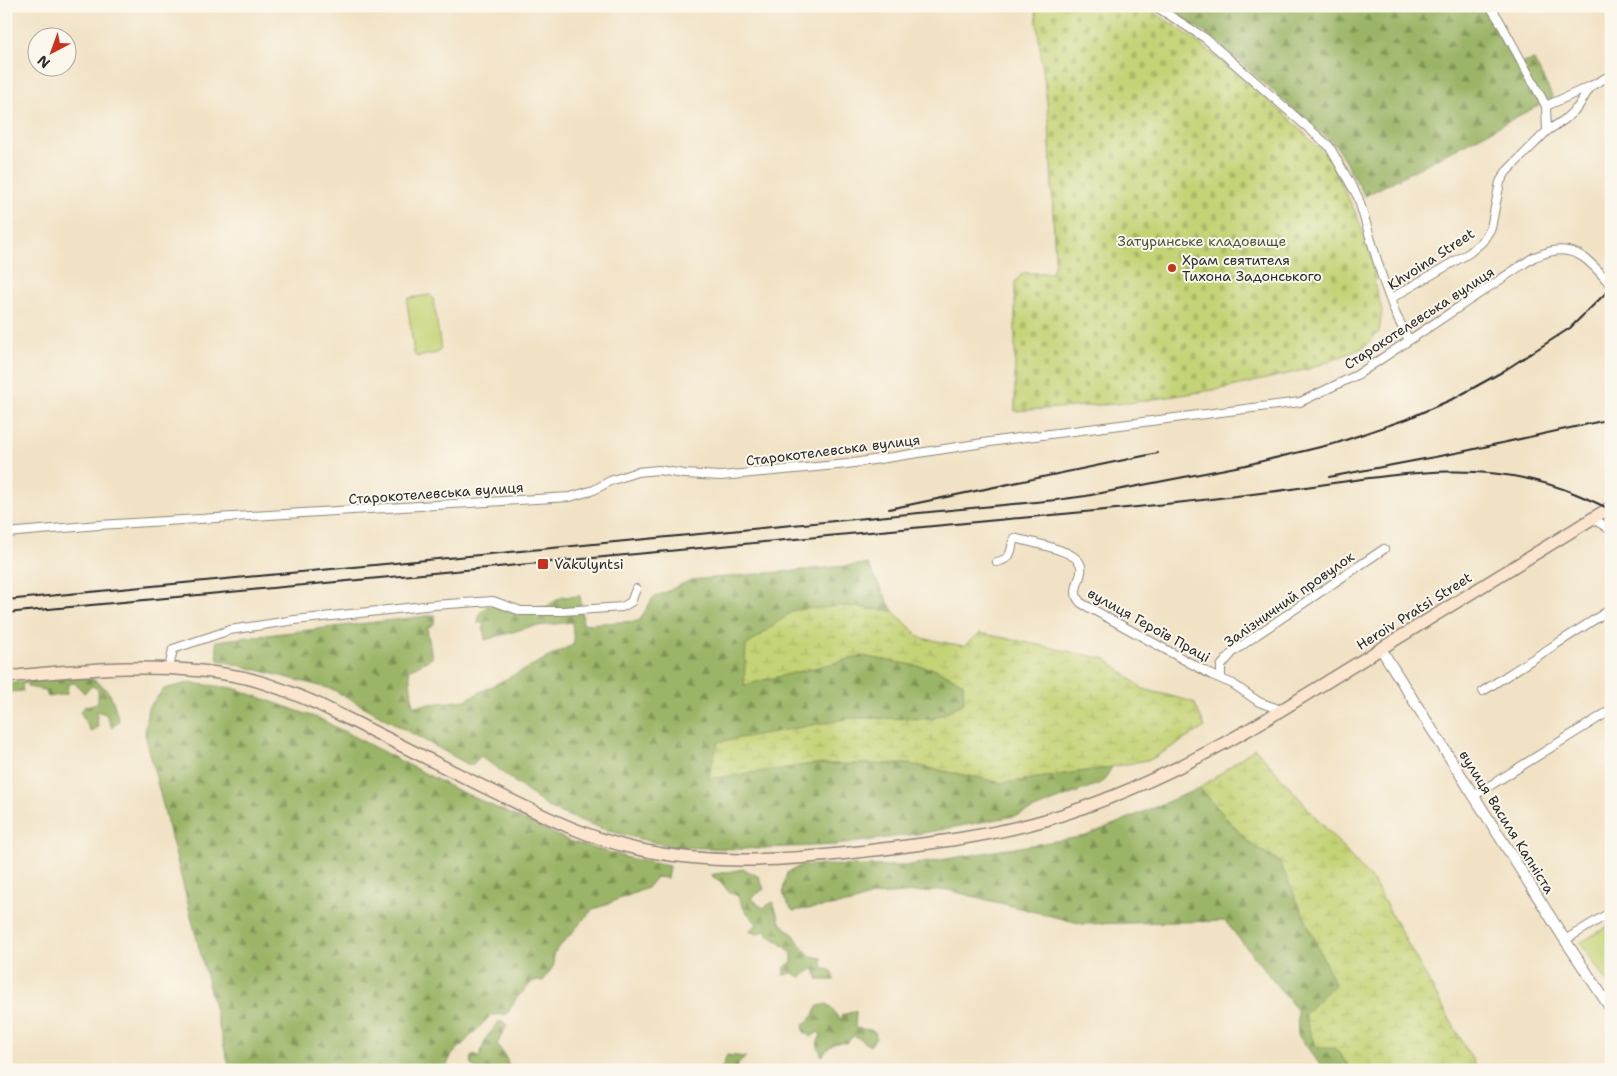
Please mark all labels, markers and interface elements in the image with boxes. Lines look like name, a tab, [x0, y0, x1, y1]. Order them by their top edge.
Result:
north arrow	[28, 28, 78, 78]
text: N	[33, 51, 54, 72]
street label: Khvoina Street	[1384, 224, 1478, 294]
park label: Затуринське кладовище	[1118, 232, 1287, 250]
place label: Храм святителя Тихона Задонського	[1182, 251, 1322, 285]
marker: Храм святителя Тихона Задонського	[1166, 262, 1178, 274]
street label: Старокотелевська вулиця	[1340, 263, 1498, 373]
street label: Старокотелевська вулиця	[745, 430, 921, 470]
street label: Старокотелевська вулиця	[348, 478, 524, 508]
street label: Залізничний провулок	[1220, 547, 1358, 651]
place label: Vakulyntsi	[554, 555, 624, 573]
marker: Vakulyntsi	[536, 557, 550, 571]
street label: Heroiv Pratsi Street	[1353, 568, 1475, 654]
street label: вулиця Героїв Праці	[1084, 584, 1214, 666]
street label: вулиця Василя Капніста	[1455, 747, 1559, 897]

